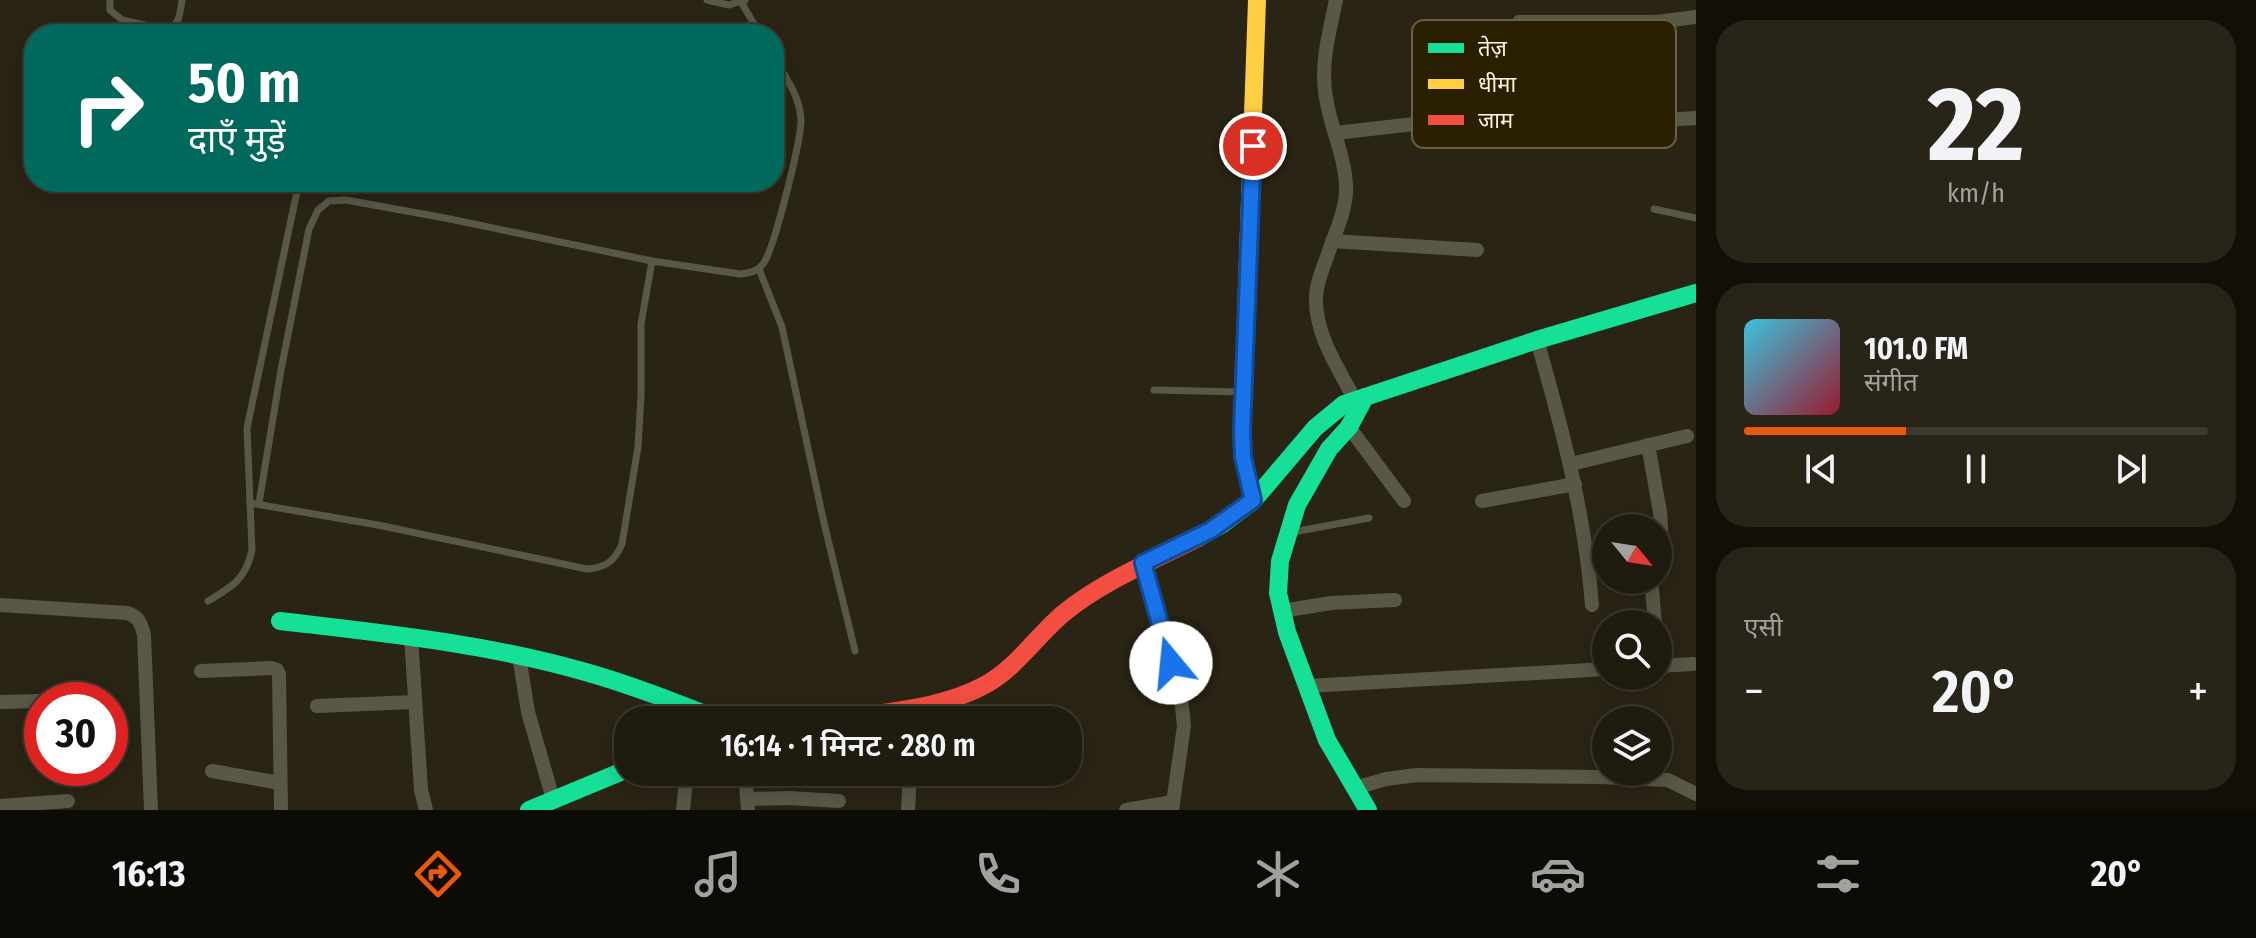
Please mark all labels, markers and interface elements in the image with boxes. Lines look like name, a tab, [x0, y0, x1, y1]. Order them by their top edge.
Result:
legend	[1412, 20, 1676, 148]
text: तेज़	[1478, 35, 1508, 62]
text: 50 m	[188, 50, 300, 117]
icon: right	[56, 56, 160, 160]
text: 22	[1928, 63, 2024, 188]
text: धीमा	[1478, 71, 1516, 98]
text: जाम	[1478, 107, 1514, 134]
pin	[1219, 112, 1287, 180]
text: दाएँ मुड़ें	[188, 118, 286, 162]
icon: arrive	[1231, 124, 1275, 168]
text: km/h	[1947, 178, 2005, 209]
text: 101.0 FM	[1864, 331, 1968, 367]
text: संगीत	[1864, 367, 1918, 398]
icon: previous	[1799, 447, 1843, 491]
icon: pause	[1954, 447, 1998, 491]
icon: next	[2109, 447, 2153, 491]
north arrow	[1592, 514, 1672, 594]
map controls	[1592, 514, 1672, 786]
button: search	[1592, 610, 1672, 690]
text: एसी	[1744, 612, 1783, 643]
position arrow	[1129, 621, 1213, 705]
text: 20°	[1932, 656, 2020, 728]
text: −	[1744, 665, 1764, 718]
text: +	[2188, 665, 2208, 718]
speed limit sign: 30	[24, 682, 128, 786]
button: layers	[1592, 706, 1672, 786]
text: 16:14 · 1 मिनट · 280 m	[720, 728, 976, 764]
icon: directions	[410, 846, 466, 902]
icon: music	[690, 846, 746, 902]
icon: phone	[970, 846, 1026, 902]
icon: climate	[1250, 846, 1306, 902]
icon: car	[1530, 846, 1586, 902]
icon: filters	[1810, 846, 1866, 902]
text: 16:13	[112, 852, 185, 896]
text: 20°	[2091, 852, 2144, 896]

